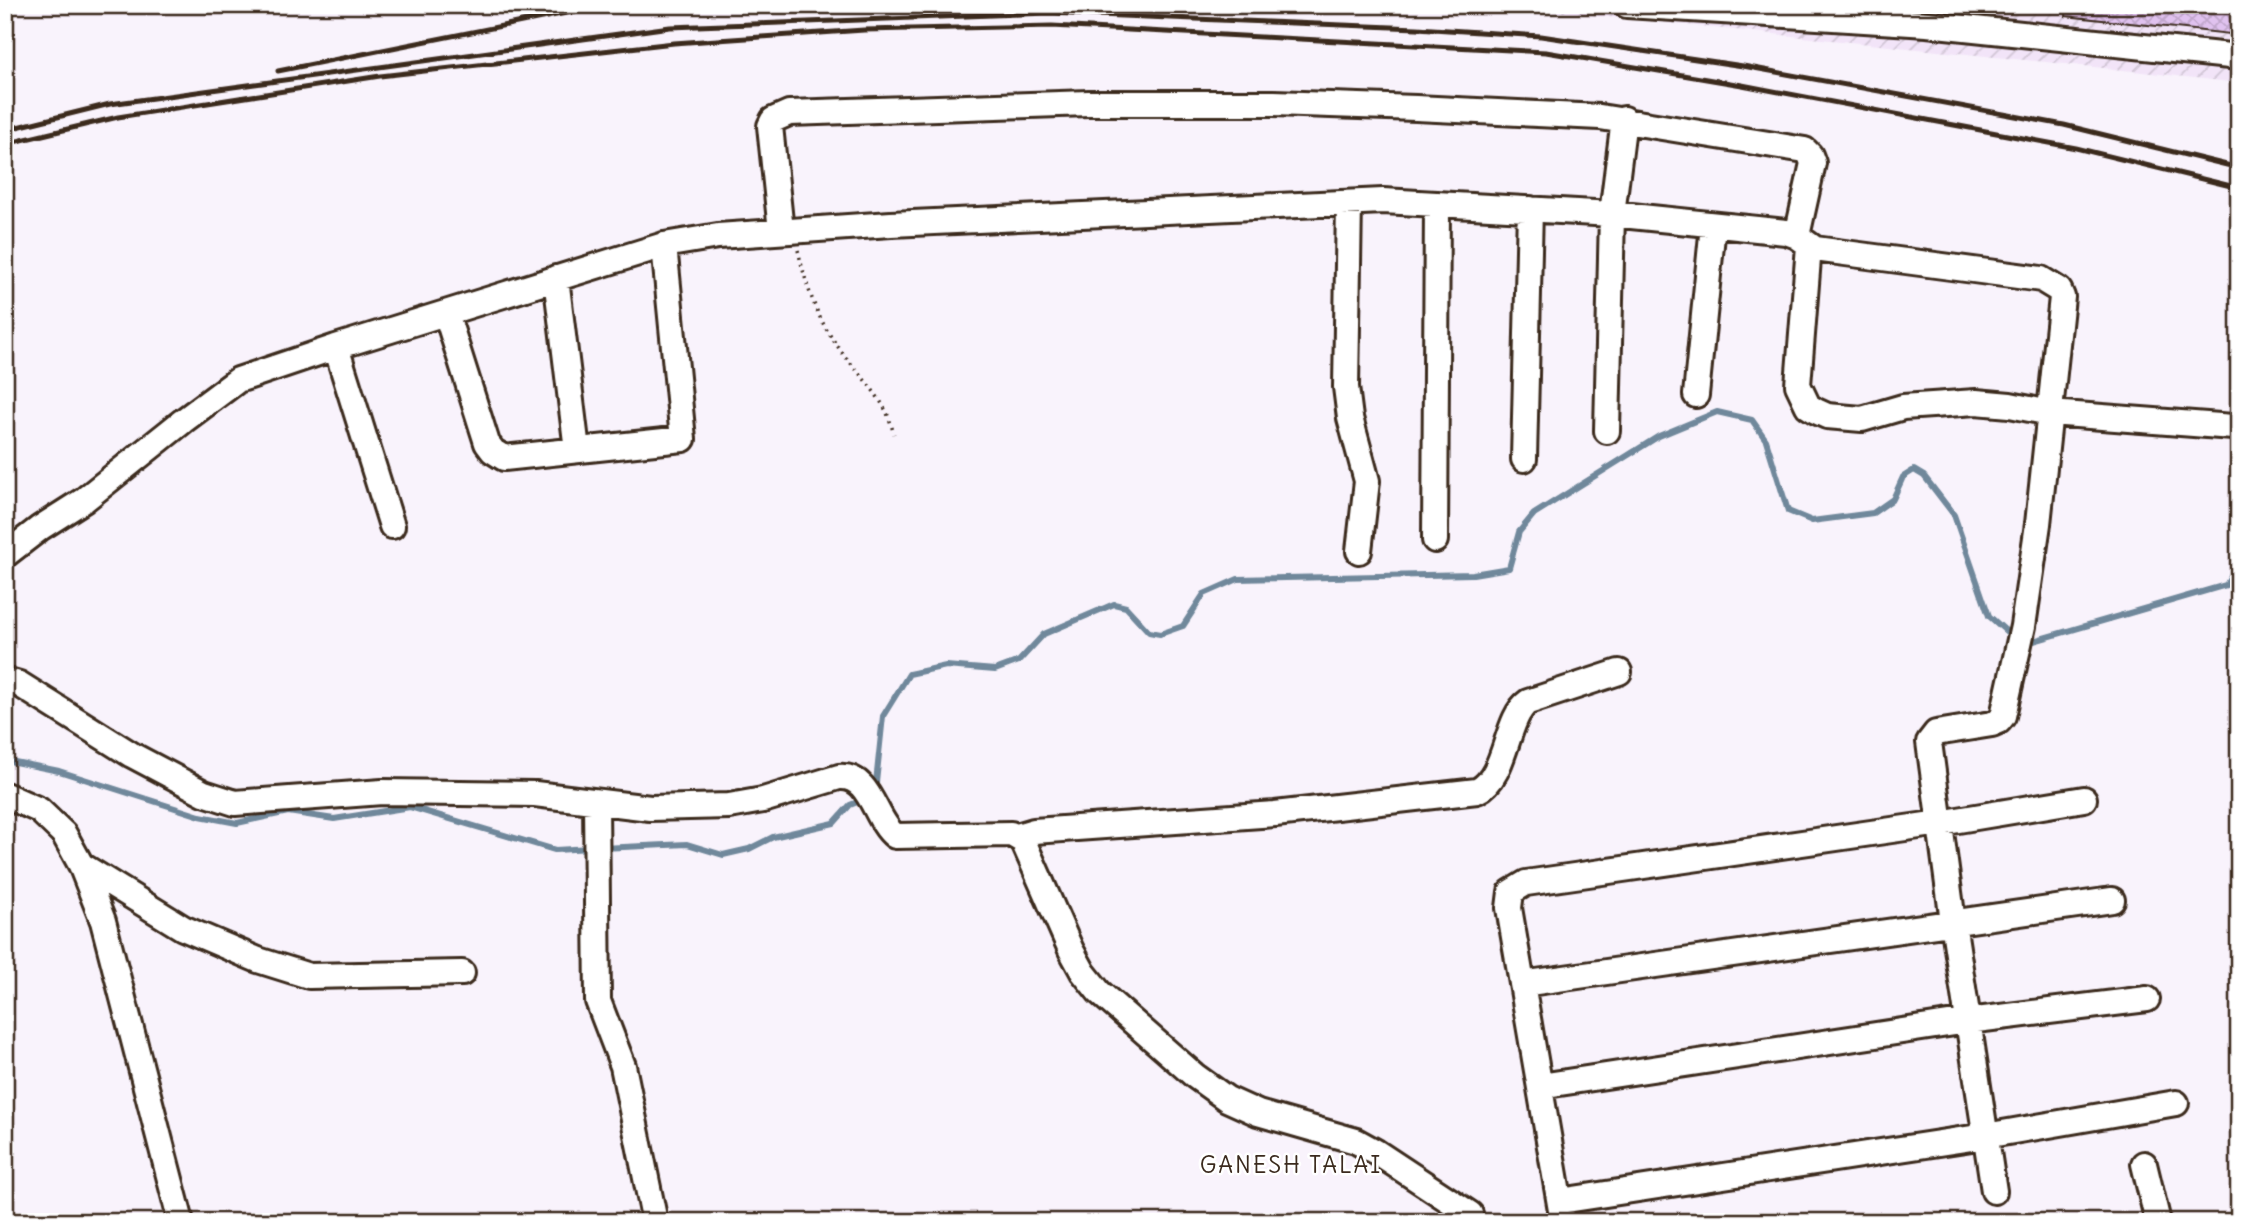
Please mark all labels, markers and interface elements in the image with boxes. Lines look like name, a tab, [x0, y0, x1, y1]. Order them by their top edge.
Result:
district label: GANESH TALAI	[1200, 1150, 1382, 1179]

